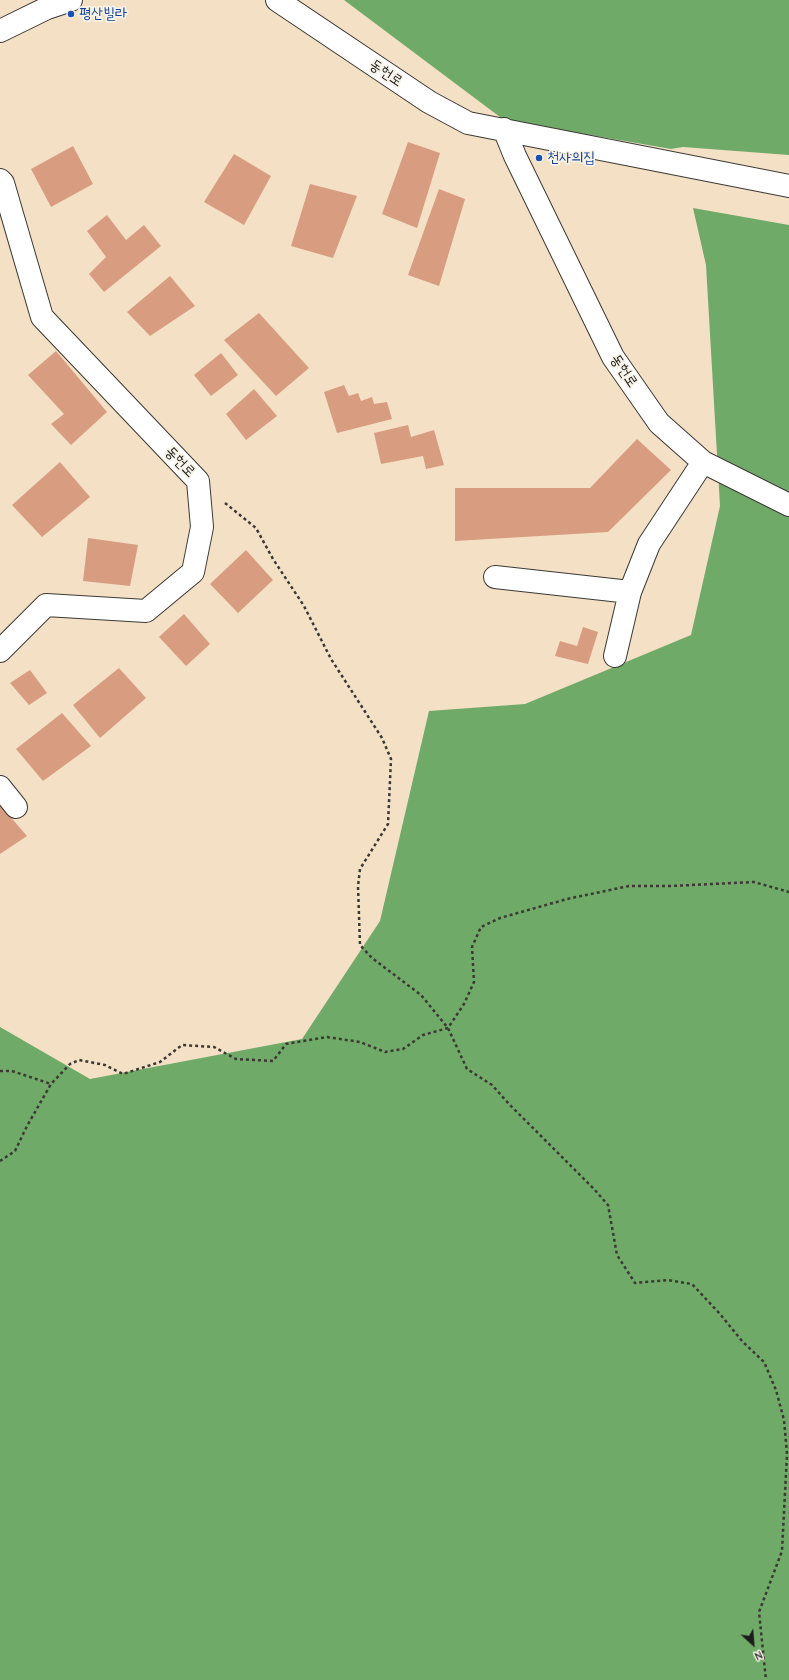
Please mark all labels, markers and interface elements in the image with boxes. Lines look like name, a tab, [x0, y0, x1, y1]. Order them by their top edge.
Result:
place label: 평산빌라	[79, 5, 127, 23]
marker: 평산빌라	[66, 9, 76, 19]
street label: 동헌로	[366, 55, 406, 91]
place label: 천사의집	[547, 149, 595, 167]
marker: 천사의집	[534, 153, 544, 163]
street label: 동헌로	[606, 351, 642, 391]
street label: 동헌로	[161, 443, 199, 481]
north arrow	[733, 1624, 773, 1664]
text: N	[752, 1648, 765, 1663]

